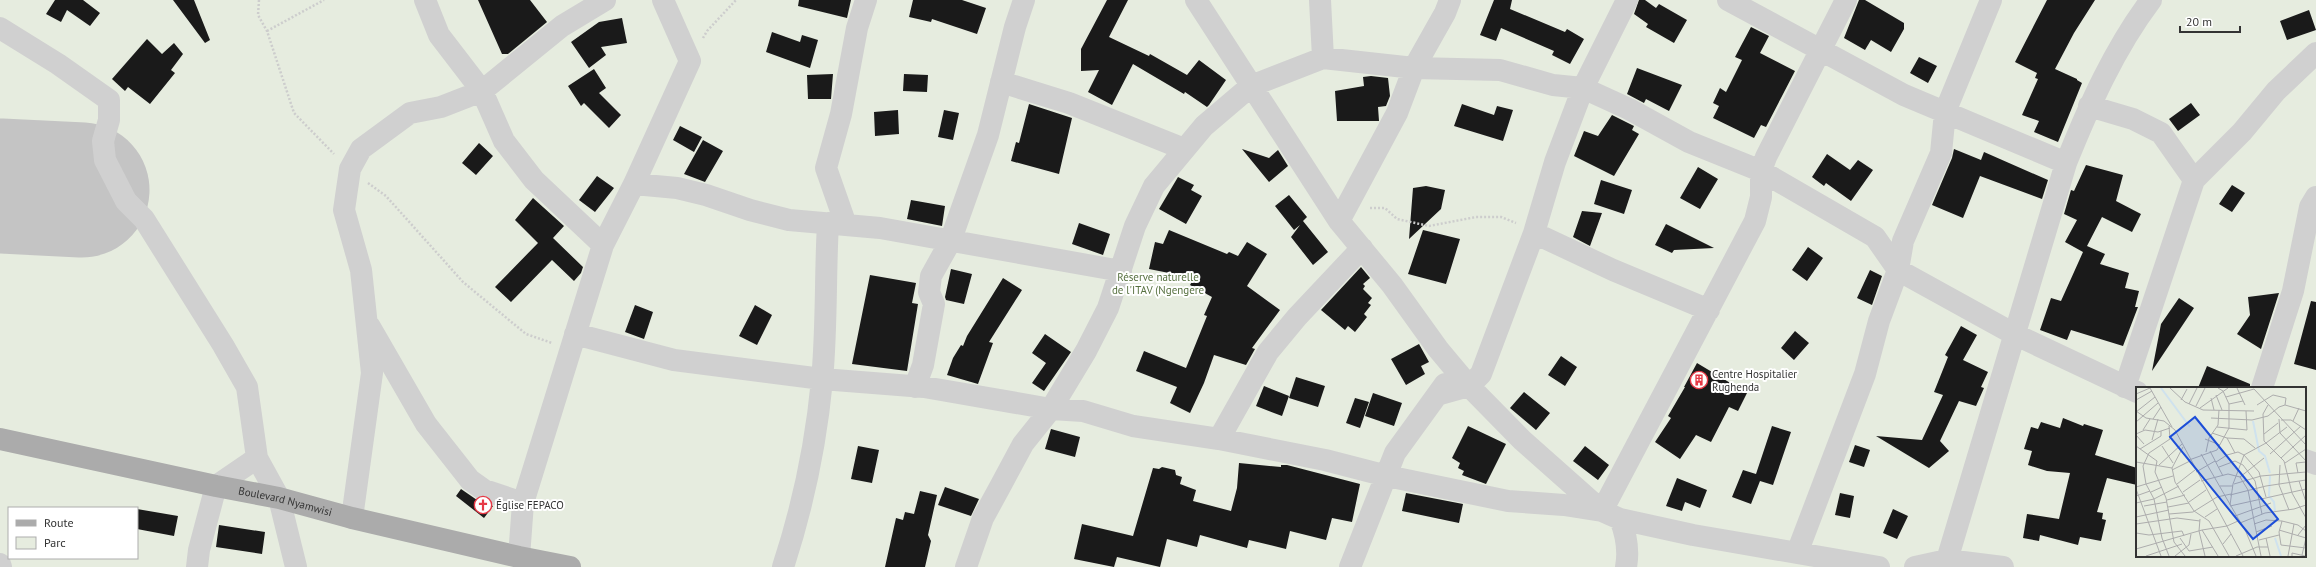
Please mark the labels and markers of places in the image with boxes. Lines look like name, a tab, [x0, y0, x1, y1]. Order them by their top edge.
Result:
place label: Centre Hospitalier Rughenda	[1712, 367, 1797, 394]
building icon: Centre Hospitalier Rughenda	[1689, 370, 1709, 390]
church icon: Église FEPACO	[473, 495, 493, 515]
place label: Église FEPACO	[496, 498, 564, 512]

